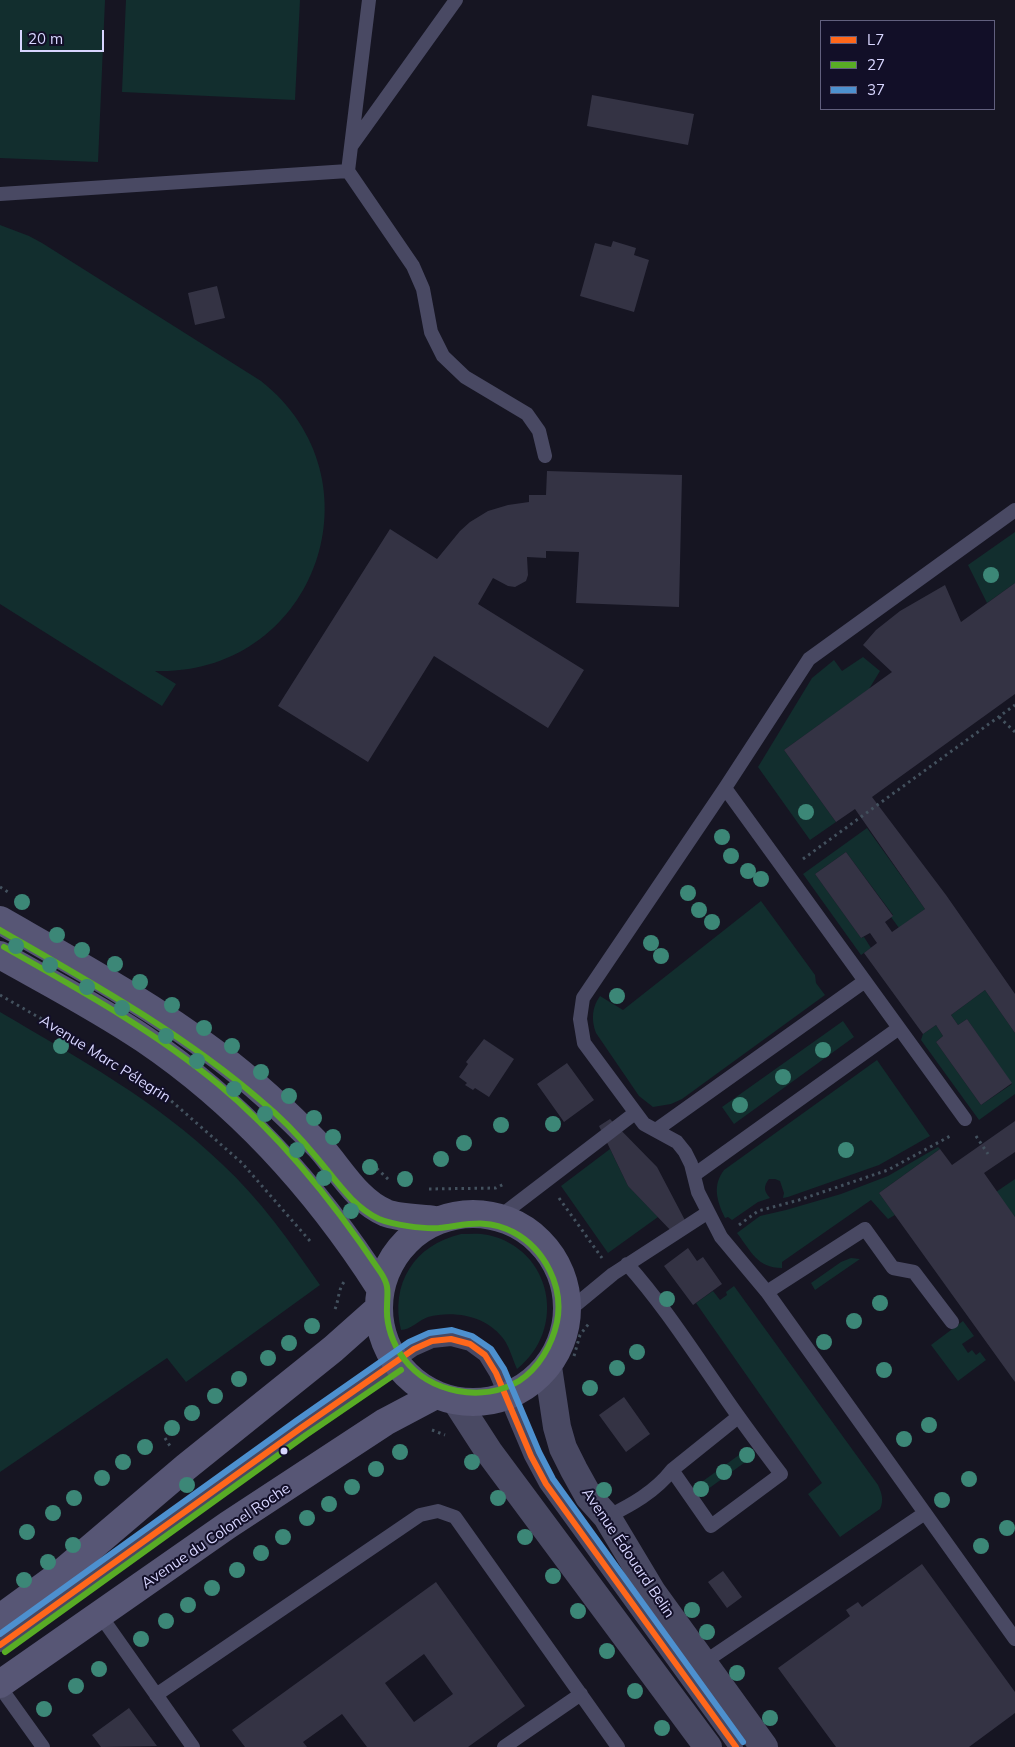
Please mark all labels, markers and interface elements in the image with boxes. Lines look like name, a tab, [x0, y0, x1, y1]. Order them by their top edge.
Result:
scale bar	[22, 20, 106, 52]
legend	[820, 20, 995, 110]
text: 20 m	[28, 29, 63, 48]
text: L7	[867, 30, 884, 49]
text: 27	[867, 55, 885, 74]
text: 37	[867, 80, 885, 99]
street label: Avenue Marc Pélegrin	[36, 1011, 174, 1107]
unlabelled marker	[279, 1446, 289, 1456]
street label: Avenue du Colonel Roche	[138, 1479, 294, 1593]
street label: Avenue Édouard Belin	[578, 1485, 678, 1621]

